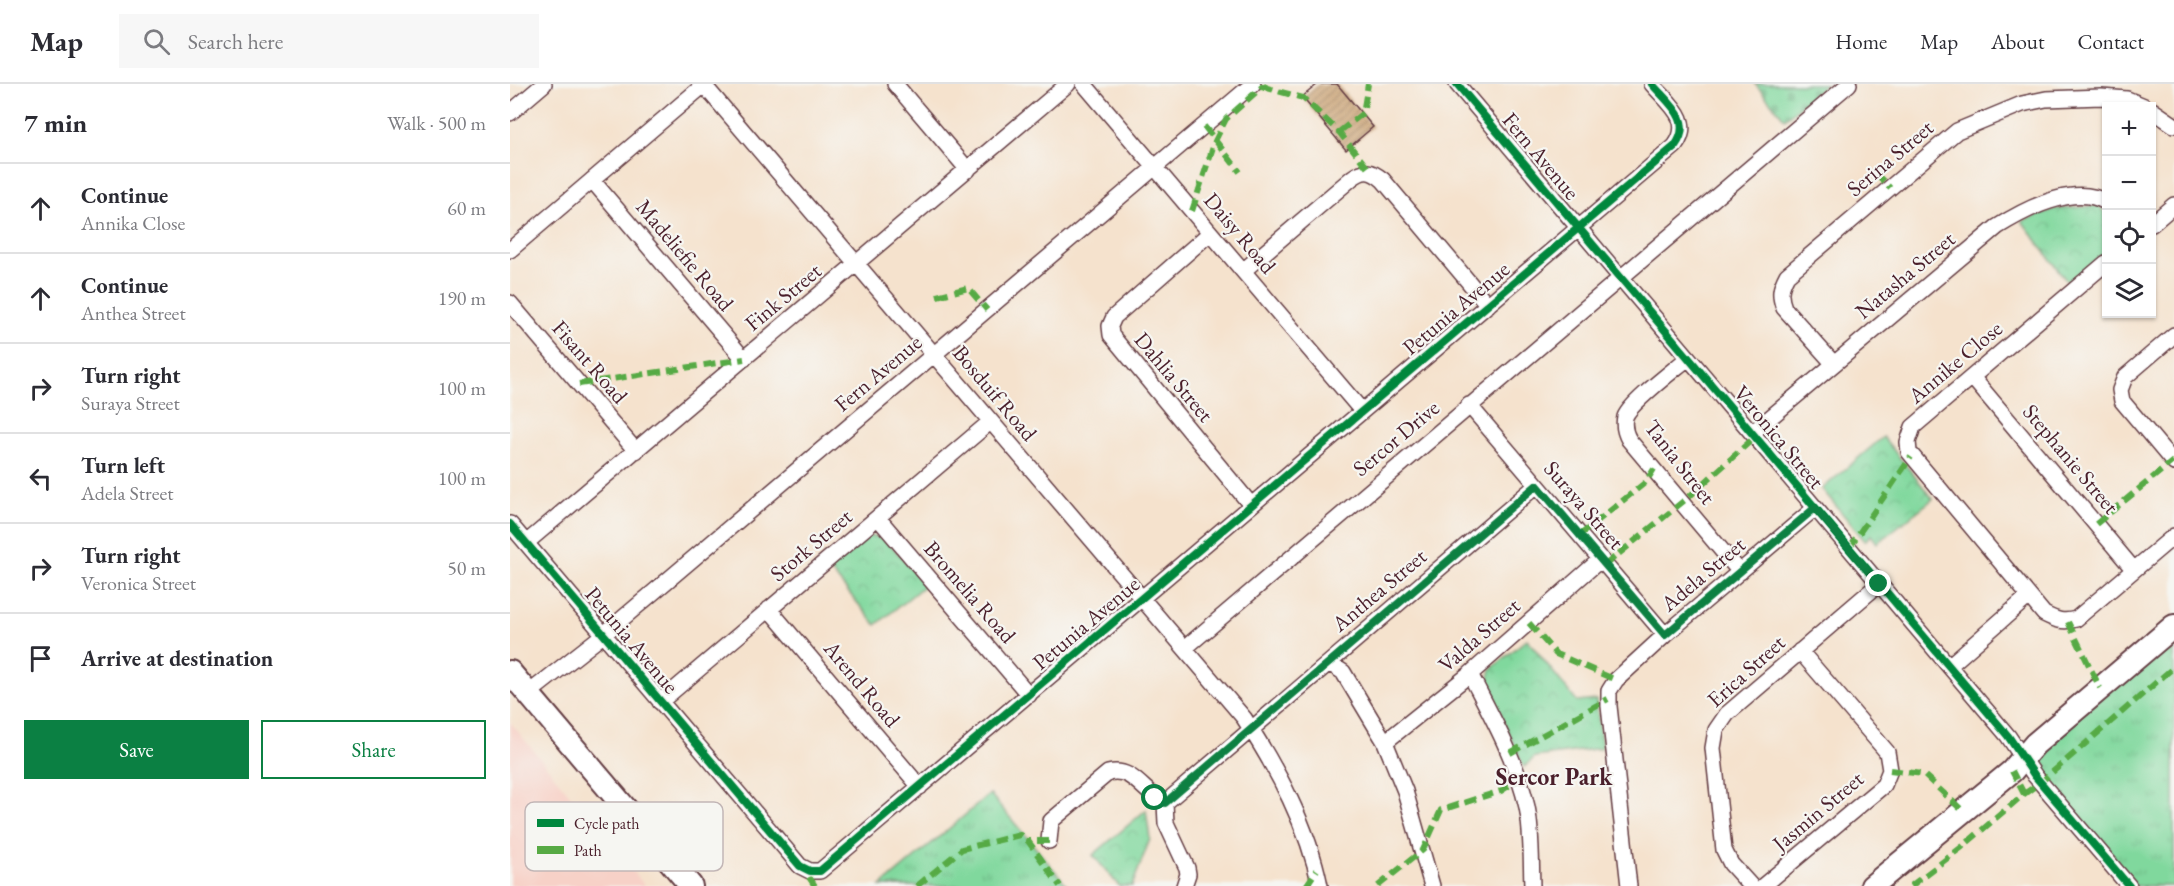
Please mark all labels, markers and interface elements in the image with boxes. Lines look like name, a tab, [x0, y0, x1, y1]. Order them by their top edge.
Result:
search box	[119, 14, 539, 68]
text: Map	[30, 23, 83, 59]
icon: search	[140, 25, 173, 58]
text: Search here	[188, 27, 283, 56]
text: Home	[1835, 28, 1887, 55]
text: Map	[1920, 28, 1958, 55]
text: About	[1991, 28, 2044, 55]
text: Contact	[2077, 28, 2144, 55]
map controls	[2102, 102, 2156, 318]
button: +	[2102, 102, 2156, 156]
text: 7 min	[24, 106, 87, 140]
street label: Fern Avenue	[1496, 106, 1586, 206]
text: Walk · 500 m	[387, 110, 486, 136]
street label: Serina Street	[1841, 113, 1939, 203]
button: −	[2102, 156, 2156, 210]
text: Continue	[81, 181, 168, 210]
street label: Daisy Road	[1197, 186, 1283, 280]
icon: ahead	[24, 192, 57, 225]
street label: Madeliefie Road	[630, 193, 741, 318]
text: 60 m	[447, 195, 486, 221]
text: Annika Close	[81, 210, 185, 236]
button: locate	[2102, 210, 2156, 264]
street label: Natasha Street	[1849, 225, 1961, 325]
street label: Petunia Avenue	[1396, 254, 1516, 361]
street label: Fink Street	[739, 256, 827, 337]
button: layers	[2102, 264, 2156, 318]
text: Continue	[81, 271, 168, 300]
icon: ahead	[24, 282, 57, 315]
text: 190 m	[438, 285, 486, 311]
text: Anthea Street	[81, 300, 186, 326]
street label: Fisant Road	[546, 314, 635, 410]
street label: Annike Close	[1901, 314, 2009, 411]
street label: Dahlia Street	[1128, 326, 1220, 428]
street label: Fern Avenue	[828, 328, 928, 418]
street label: Bosduif Road	[946, 339, 1044, 448]
text: Turn right	[81, 361, 180, 390]
icon: right	[24, 372, 57, 405]
text: 100 m	[438, 375, 486, 401]
street label: Veronica Street	[1727, 379, 1831, 495]
text: Suraya Street	[81, 390, 180, 416]
street label: Sercor Drive	[1347, 393, 1446, 483]
street label: Stephanie Street	[2016, 398, 2126, 520]
street label: Tania Street	[1638, 414, 1722, 510]
text: Turn left	[81, 451, 165, 480]
street label: Suraya Street	[1537, 455, 1631, 556]
icon: left	[24, 462, 57, 495]
text: 100 m	[438, 465, 486, 491]
text: Adela Street	[81, 480, 173, 506]
street label: Stork Street	[764, 502, 858, 588]
street label: Adela Street	[1654, 530, 1751, 618]
street label: Bromelia Road	[917, 535, 1023, 650]
text: Turn right	[81, 541, 180, 570]
street label: Anthea Street	[1325, 542, 1433, 639]
icon: right	[24, 552, 57, 585]
text: 50 m	[447, 555, 486, 581]
street label: Petunia Avenue	[1026, 569, 1146, 676]
text: Veronica Street	[81, 570, 196, 596]
route end	[1865, 570, 1891, 596]
street label: Petunia Avenue	[579, 580, 686, 700]
street label: Valda Street	[1432, 591, 1526, 679]
street label: Erica Street	[1701, 628, 1791, 714]
street label: Arend Road	[817, 634, 907, 734]
icon: arrive	[24, 642, 57, 675]
text: Arrive at destination	[81, 644, 273, 673]
button: Save	[24, 720, 249, 779]
button: Share	[261, 720, 486, 779]
district label: Sercor Park	[1496, 761, 1613, 792]
street label: Jasmin Street	[1765, 764, 1870, 859]
route start	[1141, 784, 1167, 810]
legend	[525, 802, 723, 871]
text: Cycle path	[574, 813, 639, 834]
text: Path	[574, 840, 602, 861]

